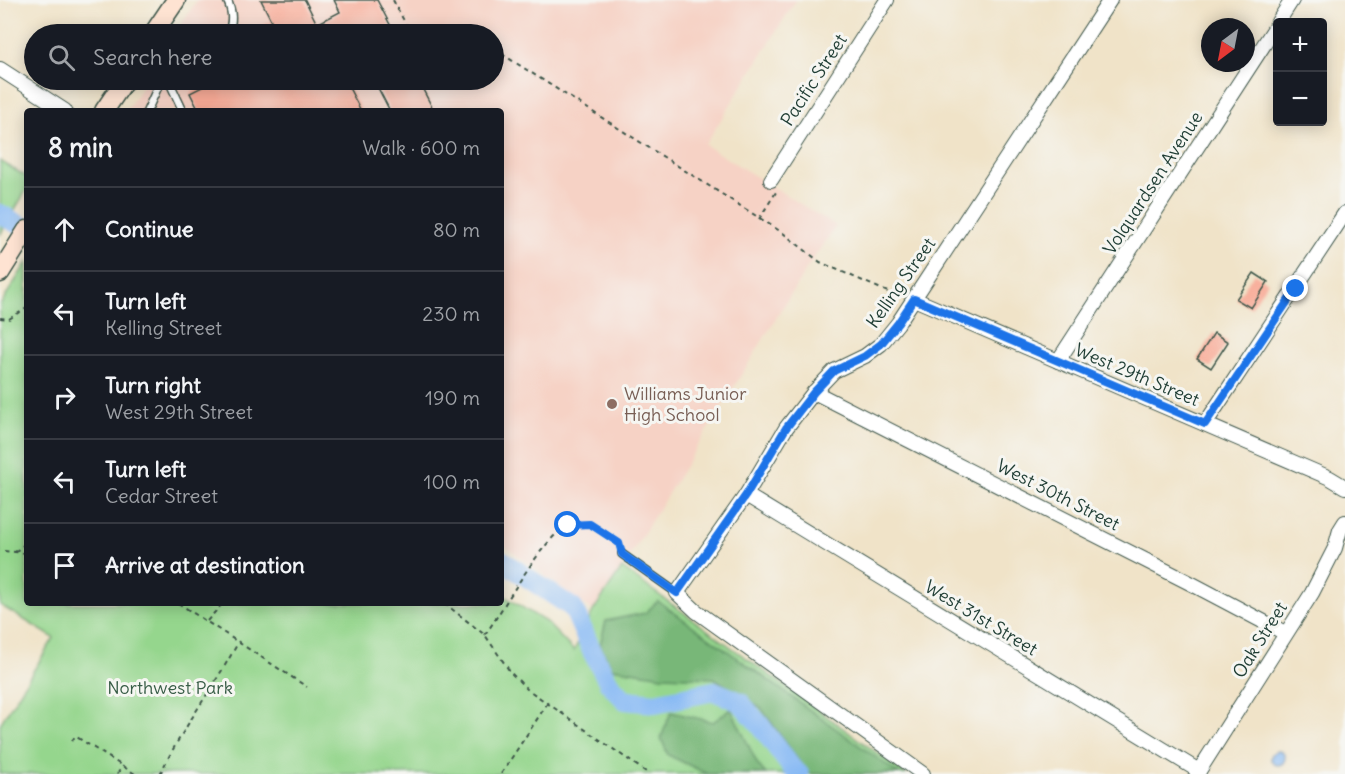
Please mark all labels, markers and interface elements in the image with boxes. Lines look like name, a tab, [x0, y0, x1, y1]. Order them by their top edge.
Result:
north arrow	[1201, 18, 1255, 72]
map controls	[1273, 18, 1327, 126]
button: +	[1273, 18, 1327, 72]
search box	[24, 24, 504, 90]
street label: Pacific Street	[775, 29, 852, 130]
icon: search	[45, 41, 78, 74]
text: Search here	[93, 43, 212, 71]
button: −	[1273, 72, 1327, 126]
street label: Volquardsen Avenue	[1098, 107, 1207, 259]
text: 8 min	[48, 131, 113, 164]
text: Walk · 600 m	[362, 135, 480, 160]
icon: ahead	[48, 213, 81, 246]
text: Continue	[105, 215, 194, 243]
text: 80 m	[433, 217, 480, 242]
street label: Kelling Street	[861, 233, 940, 332]
route end	[1282, 275, 1308, 301]
text: Turn left	[105, 287, 186, 315]
icon: left	[48, 297, 81, 330]
text: 230 m	[422, 301, 480, 326]
text: Kelling Street	[105, 315, 222, 340]
street label: West 29th Street	[1072, 338, 1203, 411]
text: Turn right	[105, 371, 201, 399]
icon: right	[48, 381, 81, 414]
place label: Williams Junior High School	[624, 382, 747, 426]
text: 190 m	[425, 385, 480, 410]
marker: Williams Junior High School	[605, 397, 619, 411]
text: West 29th Street	[105, 399, 253, 424]
street label: West 30th Street	[993, 454, 1124, 535]
text: Turn left	[105, 455, 186, 483]
icon: left	[48, 465, 81, 498]
text: 100 m	[423, 469, 480, 494]
text: Cedar Street	[105, 483, 218, 508]
route start	[554, 511, 580, 537]
icon: arrive	[48, 549, 81, 582]
text: Arrive at destination	[105, 551, 305, 579]
street label: West 31st Street	[921, 575, 1042, 660]
street label: Oak Street	[1227, 597, 1292, 682]
park label: Northwest Park	[107, 676, 233, 699]

